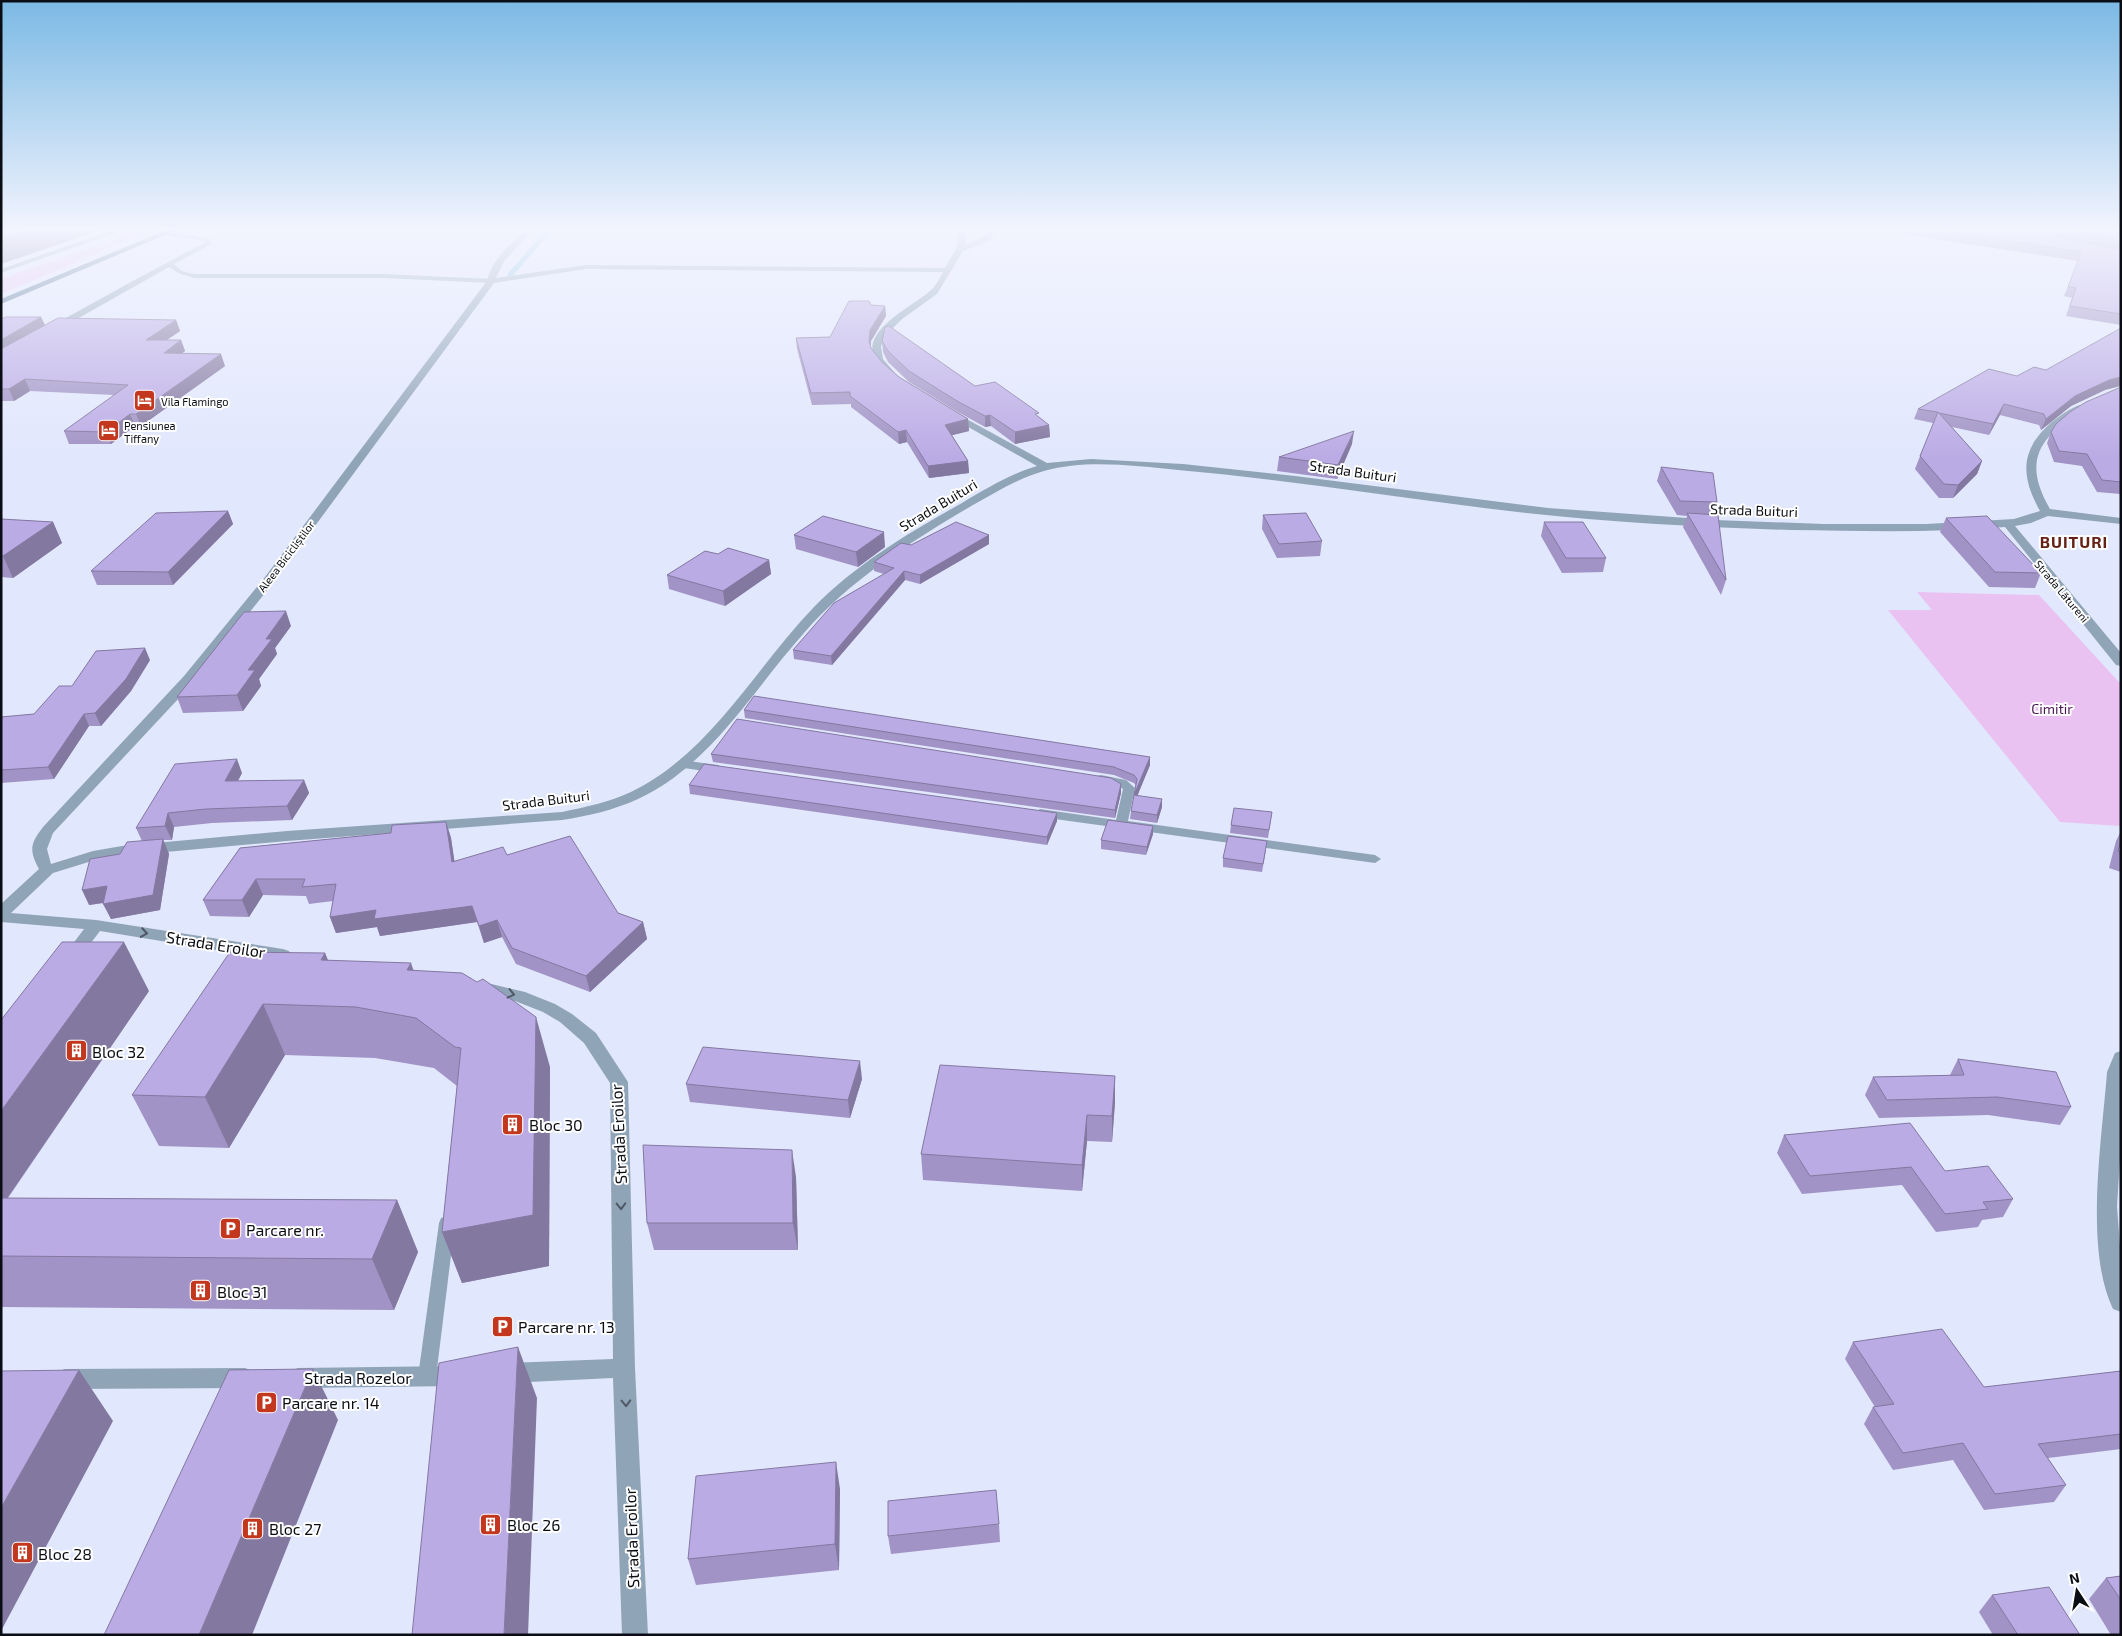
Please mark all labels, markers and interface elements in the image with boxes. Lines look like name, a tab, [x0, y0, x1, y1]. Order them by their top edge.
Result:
hotel icon: Vila Flamingo	[133, 389, 157, 413]
place label: Vila Flamingo	[161, 395, 229, 408]
hotel icon: Pensiunea Tiffany	[96, 419, 120, 443]
place label: Pensiunea Tiffany	[124, 419, 176, 445]
street label: Strada Buituri	[1308, 456, 1398, 486]
street label: Strada Buituri	[896, 475, 980, 535]
street label: Strada Buituri	[1710, 500, 1798, 520]
street label: Aleea Bicicliștilor	[255, 517, 319, 595]
district label: BUITURI	[2040, 532, 2108, 551]
street label: Strada Lătureni	[2032, 557, 2092, 625]
park label: Cimitir	[2031, 700, 2073, 717]
street label: Strada Buituri	[501, 786, 591, 814]
one-way arrow	[140, 927, 148, 937]
street label: Strada Eroilor	[165, 927, 268, 961]
one-way arrow	[507, 988, 516, 999]
building icon: Bloc 32	[64, 1039, 88, 1063]
place label: Bloc 32	[92, 1042, 145, 1061]
street label: Strada Eroilor	[606, 1083, 630, 1185]
building icon: Bloc 30	[501, 1112, 525, 1136]
place label: Bloc 30	[529, 1115, 583, 1134]
one-way arrow	[616, 1202, 626, 1210]
parking icon: Parcare nr.	[218, 1217, 242, 1241]
place label: Parcare nr.	[246, 1220, 324, 1239]
building icon: Bloc 31	[189, 1279, 213, 1303]
place label: Bloc 31	[217, 1282, 267, 1301]
parking icon: Parcare nr. 13	[490, 1314, 514, 1338]
place label: Parcare nr. 13	[518, 1317, 615, 1336]
street label: Strada Rozelor	[304, 1368, 412, 1387]
parking icon: Parcare nr. 14	[254, 1390, 278, 1414]
place label: Parcare nr. 14	[282, 1393, 380, 1412]
one-way arrow	[620, 1399, 631, 1407]
street label: Strada Eroilor	[620, 1487, 642, 1588]
building icon: Bloc 26	[479, 1512, 503, 1536]
place label: Bloc 26	[507, 1515, 560, 1534]
building icon: Bloc 27	[241, 1516, 265, 1540]
place label: Bloc 27	[269, 1519, 321, 1538]
building icon: Bloc 28	[10, 1541, 34, 1565]
place label: Bloc 28	[38, 1544, 92, 1563]
north arrow	[2052, 1566, 2102, 1616]
text: N	[2067, 1568, 2081, 1587]

